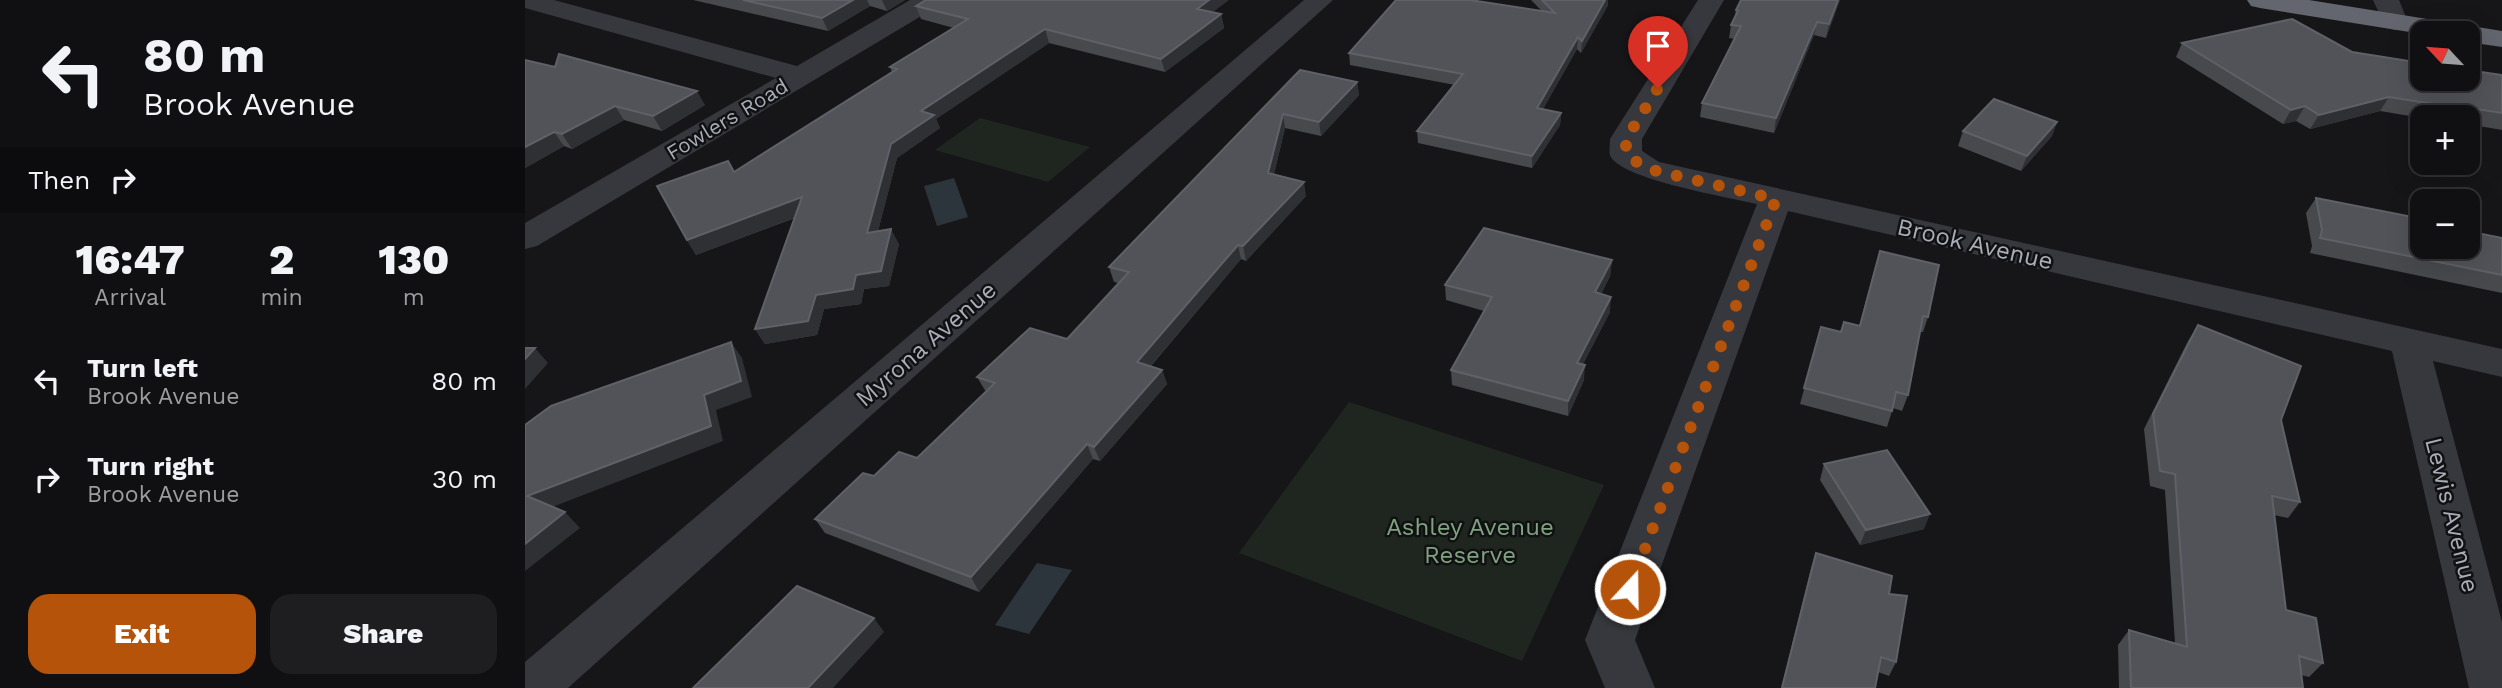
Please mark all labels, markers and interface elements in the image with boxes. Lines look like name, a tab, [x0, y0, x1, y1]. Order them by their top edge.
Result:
pin	[1628, 16, 1688, 88]
north arrow	[2410, 21, 2480, 91]
map controls	[2410, 21, 2480, 259]
text: 80 m	[143, 26, 265, 84]
icon: arrive	[1639, 27, 1677, 65]
icon: left	[28, 28, 119, 119]
street label: Fowlers Road	[662, 73, 792, 165]
text: Brook Avenue	[143, 85, 355, 123]
button: +	[2410, 105, 2480, 175]
icon: right	[104, 161, 142, 199]
text: Then	[28, 165, 90, 195]
button: −	[2410, 189, 2480, 259]
street label: Brook Avenue	[1894, 212, 2056, 276]
text: 16:47	[76, 235, 185, 284]
text: 2	[269, 235, 294, 284]
text: 130	[378, 235, 449, 284]
street label: Myrona Avenue	[850, 275, 1002, 413]
text: Arrival	[94, 284, 166, 311]
text: min	[260, 284, 303, 311]
text: m	[403, 284, 425, 311]
text: Turn left	[87, 353, 198, 383]
icon: left	[28, 362, 66, 400]
text: 80 m	[431, 366, 497, 396]
text: Brook Avenue	[87, 383, 239, 410]
street label: Lewis Avenue	[2419, 435, 2485, 595]
text: Turn right	[87, 451, 214, 481]
icon: right	[28, 460, 66, 498]
text: 30 m	[432, 464, 497, 494]
text: Brook Avenue	[87, 481, 239, 508]
park label: Ashley Avenue Reserve	[1386, 513, 1554, 569]
position arrow	[1593, 552, 1667, 626]
button: Exit	[28, 594, 256, 674]
button: Share	[270, 594, 497, 674]

